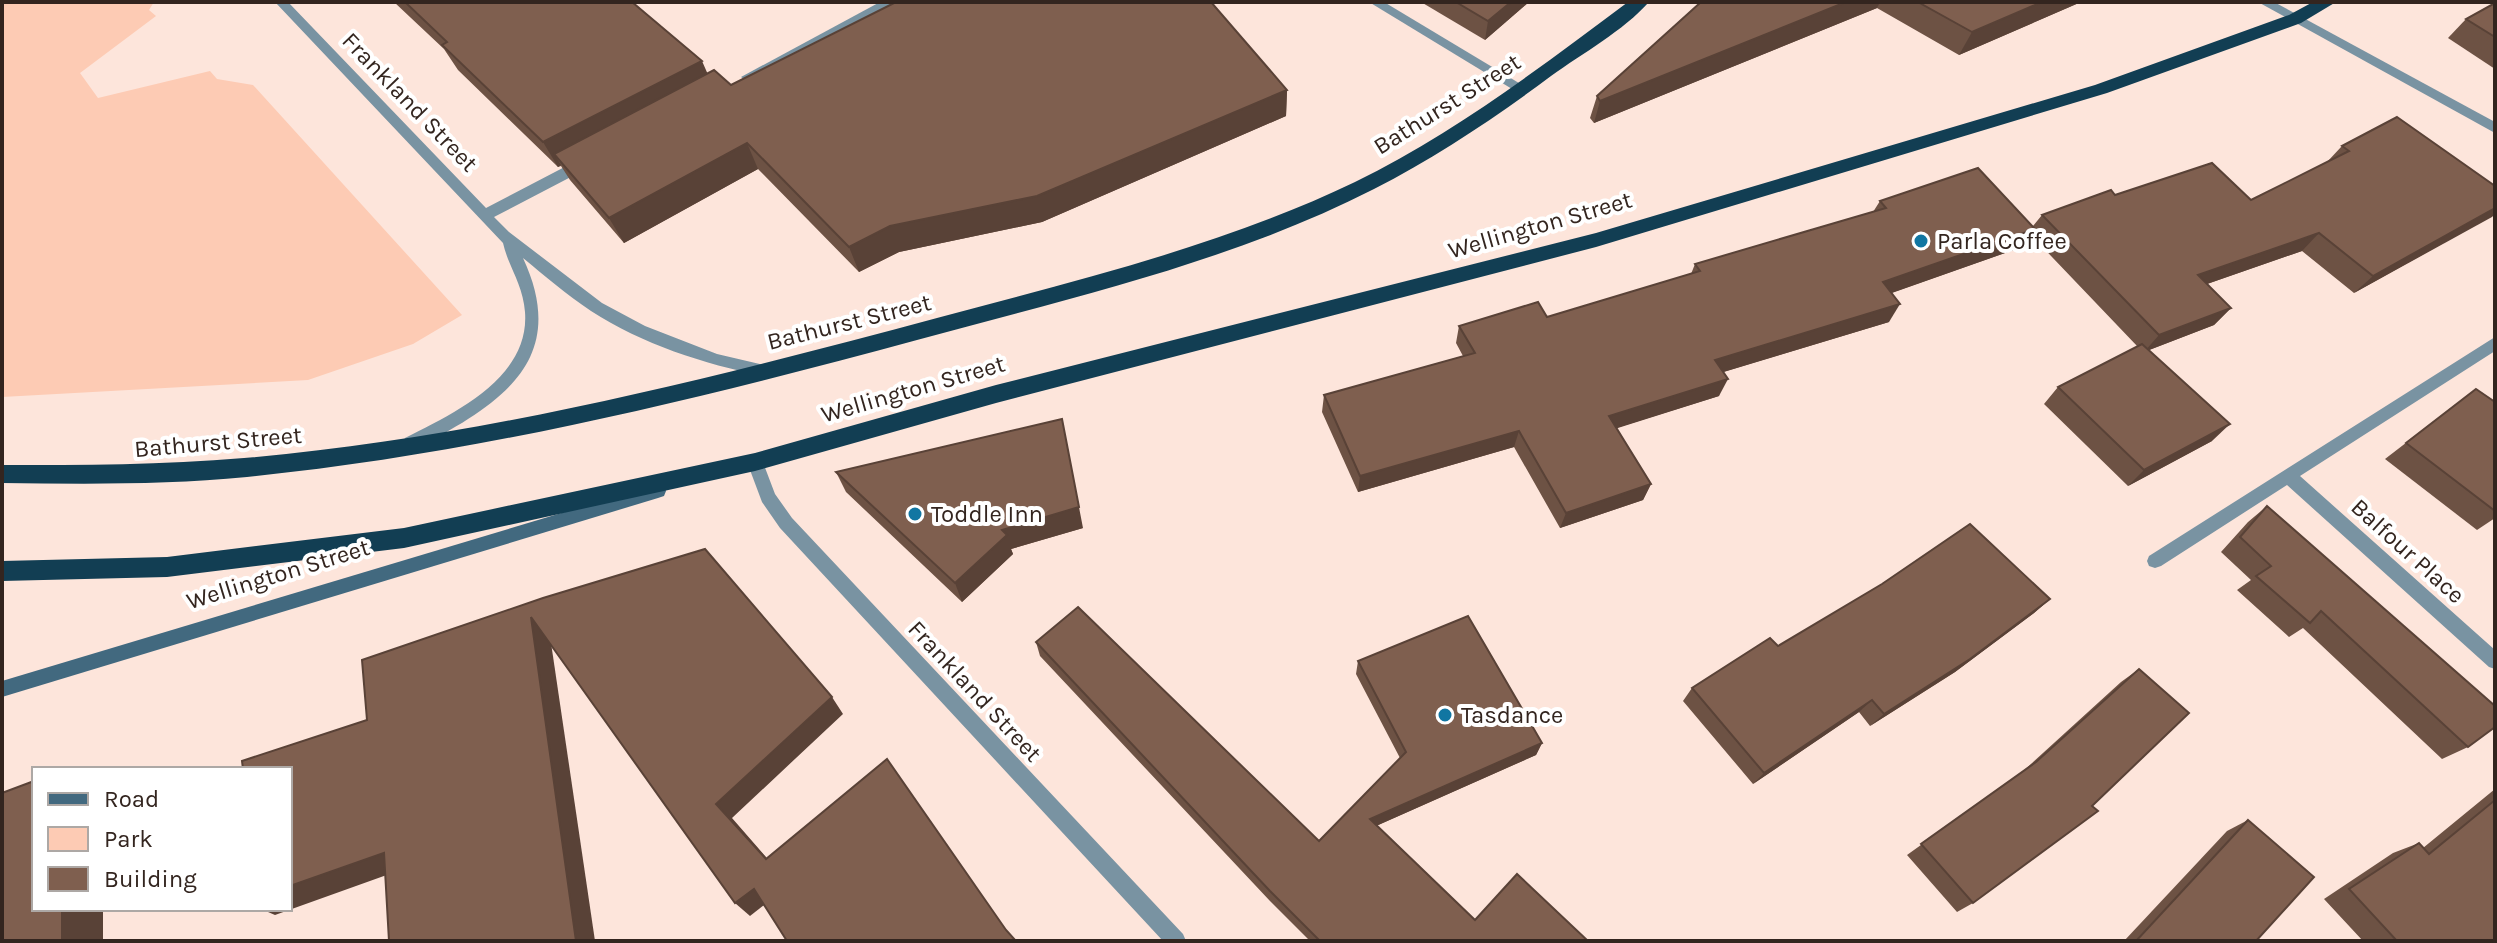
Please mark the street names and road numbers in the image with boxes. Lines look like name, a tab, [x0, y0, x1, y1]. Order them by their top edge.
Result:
street label: Frankland Street	[336, 27, 484, 177]
street label: Bathurst Street	[1368, 48, 1526, 160]
street label: Wellington Street	[1445, 185, 1635, 265]
street label: Bathurst Street	[764, 288, 934, 356]
street label: Wellington Street	[818, 349, 1008, 429]
street label: Bathurst Street	[133, 421, 303, 463]
street label: Balfour Place	[2345, 493, 2471, 609]
street label: Wellington Street	[183, 533, 373, 615]
street label: Frankland Street	[902, 615, 1048, 767]

